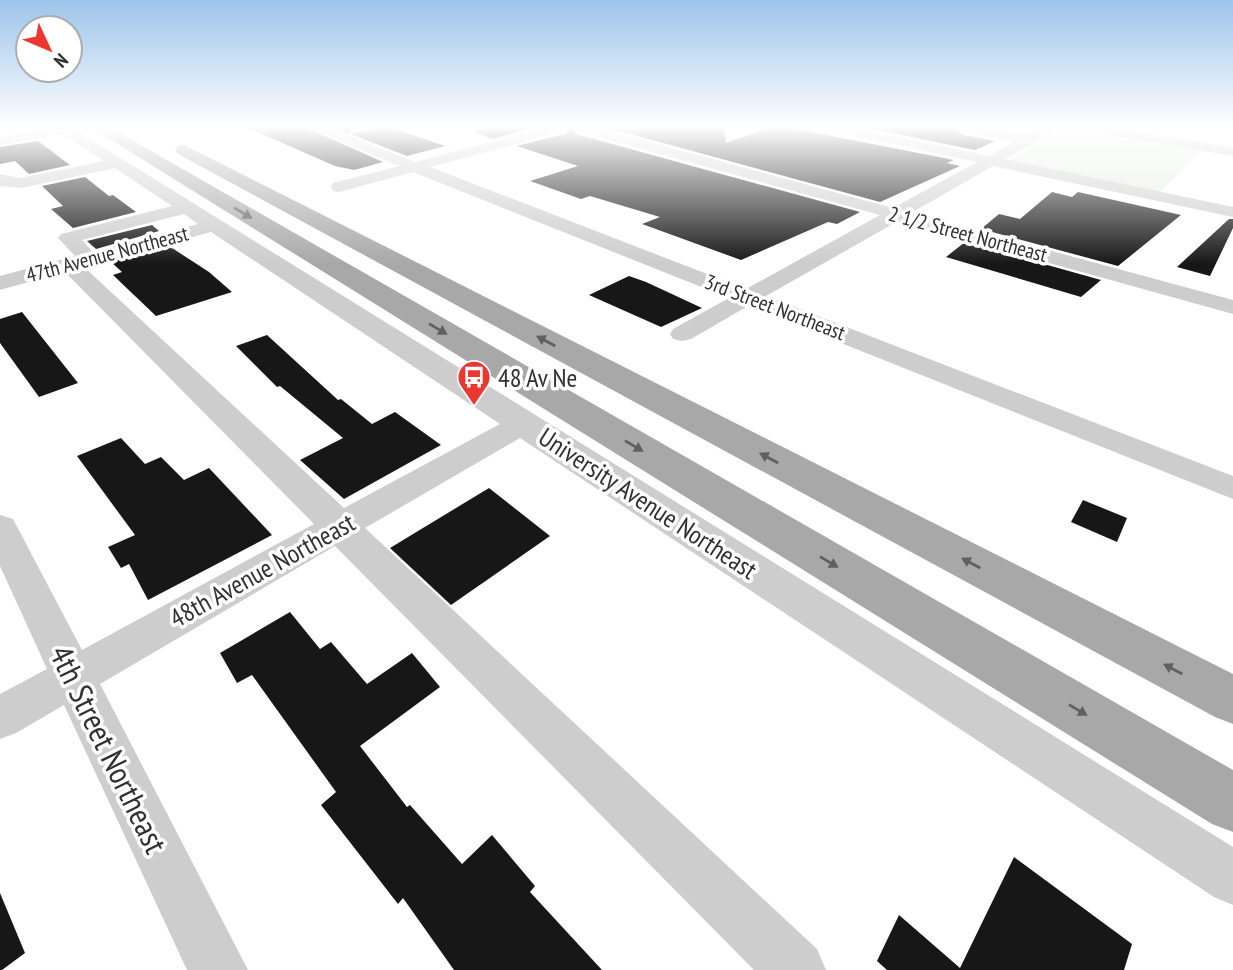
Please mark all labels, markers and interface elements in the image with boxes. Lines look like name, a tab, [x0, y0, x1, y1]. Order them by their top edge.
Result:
north arrow	[14, 14, 84, 84]
text: N	[49, 49, 73, 73]
street label: 2 1/2 Street Northeast	[886, 200, 1050, 268]
one-way arrow	[233, 207, 252, 219]
street label: 47th Avenue Northeast	[23, 219, 191, 289]
street label: 3rd Street Northeast	[701, 268, 849, 346]
one-way arrow	[429, 323, 448, 336]
one-way arrow	[536, 335, 556, 346]
bus stop icon: 48 Av Ne	[455, 358, 493, 407]
place label: 48 Av Ne	[498, 361, 577, 394]
street label: University Avenue Northeast	[533, 420, 763, 586]
one-way arrow	[624, 439, 643, 452]
one-way arrow	[759, 452, 779, 464]
street label: 48th Avenue Northeast	[164, 505, 360, 635]
one-way arrow	[820, 556, 839, 568]
one-way arrow	[961, 557, 981, 569]
street label: 4th Street Northeast	[41, 638, 178, 860]
one-way arrow	[1162, 663, 1182, 675]
one-way arrow	[1068, 704, 1087, 716]

